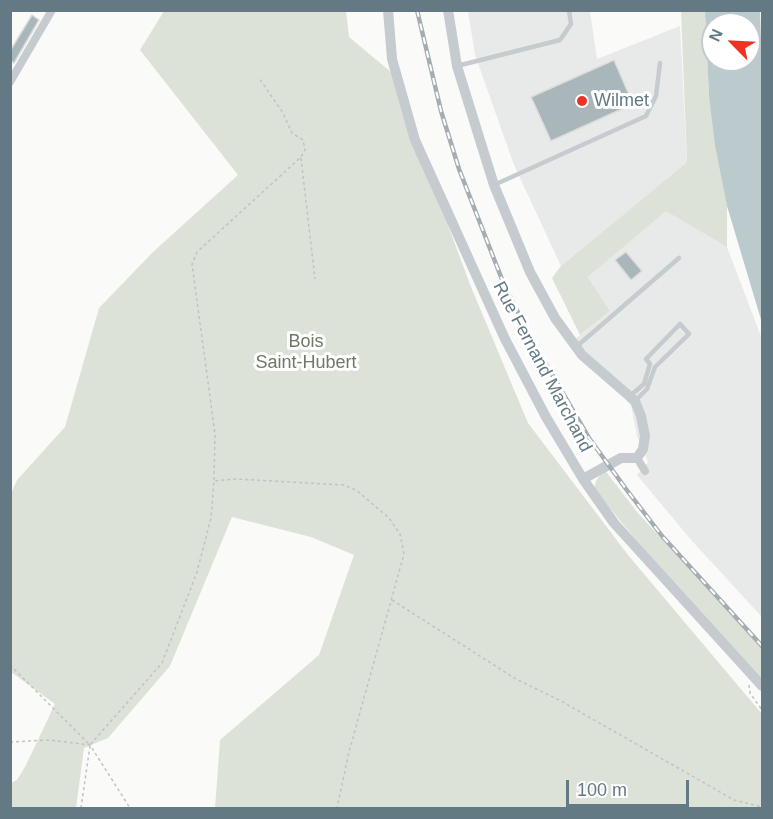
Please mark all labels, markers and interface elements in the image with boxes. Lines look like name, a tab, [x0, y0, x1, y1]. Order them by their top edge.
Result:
north arrow	[701, 12, 761, 72]
text: N	[706, 27, 726, 44]
place label: Wilmet	[594, 90, 649, 112]
marker: Wilmet	[575, 94, 589, 108]
street label: Rue Fernand Marchand	[488, 278, 596, 456]
park label: Bois Saint-Hubert	[255, 331, 357, 374]
scale bar	[569, 768, 692, 806]
text: 100 m	[577, 780, 627, 800]

